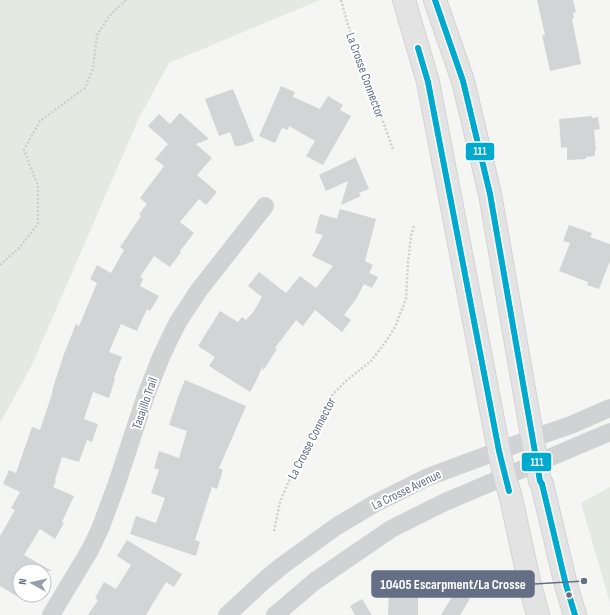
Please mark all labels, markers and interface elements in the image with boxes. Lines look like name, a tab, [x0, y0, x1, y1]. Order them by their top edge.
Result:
street label: La Crosse Connector	[342, 31, 388, 120]
line badge: 111	[465, 142, 495, 161]
text: 111	[474, 145, 487, 158]
street label: Tasajillo Trail	[129, 375, 161, 431]
street label: La Crosse Connector	[284, 395, 339, 482]
line badge: 111	[521, 452, 552, 472]
text: 111	[531, 456, 544, 469]
street label: La Crosse Avenue	[369, 466, 444, 514]
north arrow	[12, 563, 52, 603]
callout: 10405 Escarpment/La Crosse	[372, 571, 534, 597]
text: 10405 Escarpment/La Crosse	[380, 576, 526, 593]
text: N	[16, 578, 29, 585]
unlabelled marker	[564, 590, 574, 600]

